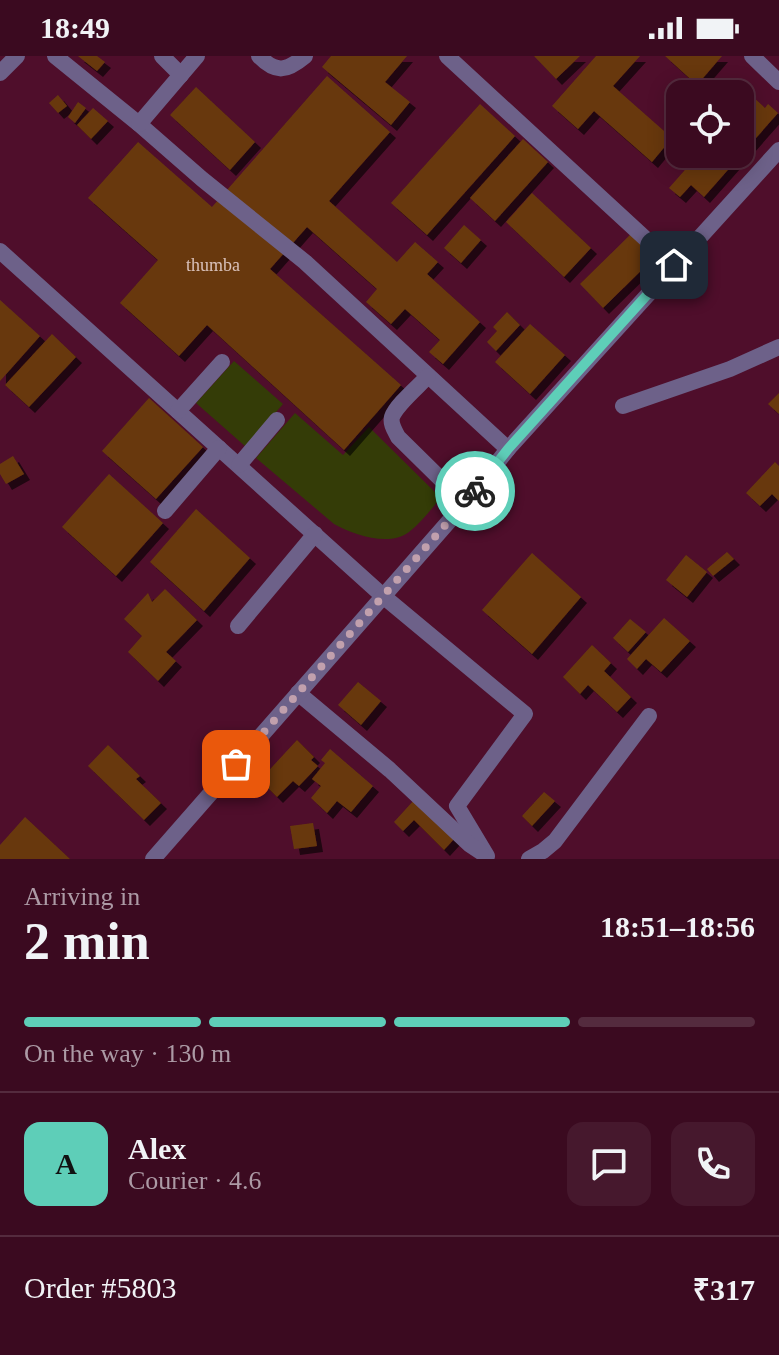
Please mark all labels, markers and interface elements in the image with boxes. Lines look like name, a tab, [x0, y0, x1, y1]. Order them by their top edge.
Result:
text: 18:49	[40, 11, 110, 44]
map controls	[666, 80, 754, 168]
button: locate	[666, 80, 754, 168]
pin	[640, 231, 708, 299]
icon: home	[652, 243, 696, 287]
house number: thumba	[186, 255, 240, 275]
courier	[435, 451, 515, 531]
icon: bike	[453, 469, 497, 513]
pin	[202, 730, 270, 798]
icon: bag	[214, 742, 258, 786]
text: Arriving in	[24, 882, 140, 911]
text: 18:51–18:56	[600, 910, 755, 943]
text: 2 min	[24, 913, 150, 970]
text: On the way · 130 m	[24, 1039, 231, 1068]
button: chat	[567, 1122, 651, 1206]
button: phone	[671, 1122, 755, 1206]
text: Alex	[128, 1132, 186, 1165]
text: A	[55, 1147, 77, 1180]
text: Courier · 4.6	[128, 1166, 262, 1195]
text: Order #5803	[24, 1271, 176, 1304]
text: ₹317	[693, 1273, 755, 1306]

